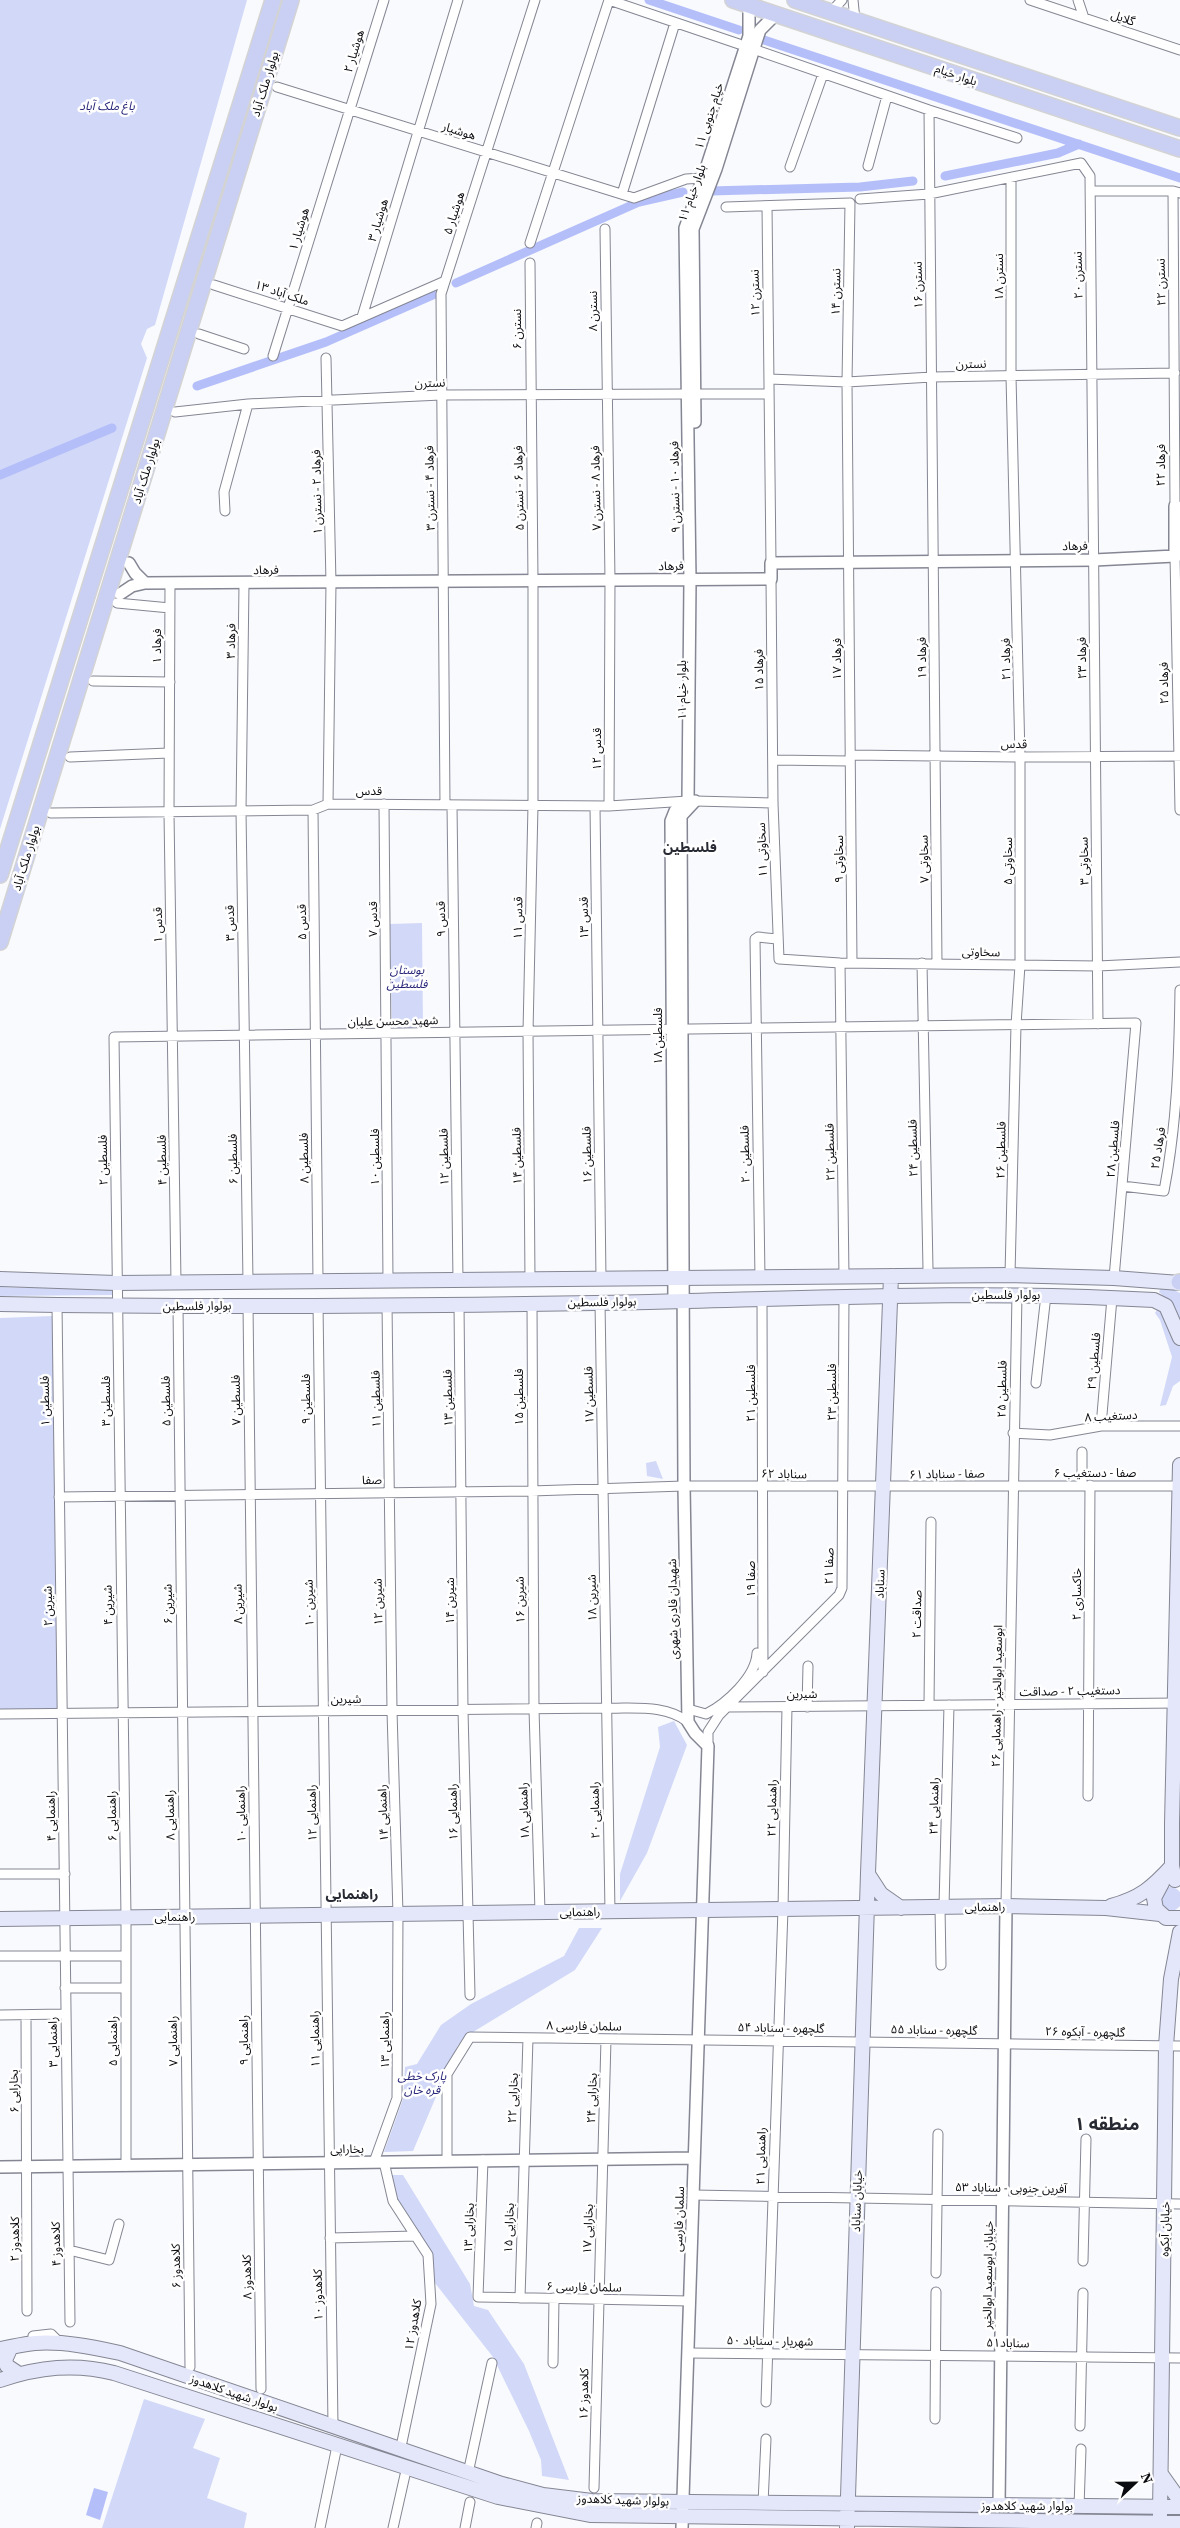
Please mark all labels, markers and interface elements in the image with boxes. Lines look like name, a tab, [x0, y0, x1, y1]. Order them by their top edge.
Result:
street label: گلایل	[1109, 6, 1138, 30]
street label: هوشیار ۲	[340, 28, 368, 74]
street label: بولوار ملک آباد	[247, 49, 283, 119]
street label: بلوار خیام	[933, 60, 979, 91]
street label: خیام جنوبی ۱۱	[691, 81, 728, 152]
park label: باغ ملک آباد	[79, 98, 135, 115]
street label: هوشیار	[439, 118, 478, 144]
street label: بلوار خیام ۱۱	[674, 162, 711, 224]
street label: هوشیار ۵	[440, 190, 468, 236]
street label: هوشیار ۳	[364, 197, 392, 243]
street label: هوشیار ۱	[285, 206, 313, 252]
street label: نسترن ۲۰	[1070, 251, 1086, 299]
street label: نسترن ۱۸	[991, 253, 1007, 301]
street label: نسترن ۲۲	[1153, 258, 1169, 306]
street label: نسترن ۱۶	[910, 261, 926, 309]
street label: نسترن ۱۴	[828, 268, 844, 316]
street label: نسترن ۱۲	[747, 269, 763, 317]
street label: ۱۳ ملک آباد	[253, 277, 311, 309]
street label: نسترن ۸	[585, 291, 601, 331]
street label: نسترن ۶	[509, 309, 525, 349]
street label: نسترن	[955, 356, 987, 372]
street label: نسترن	[414, 374, 446, 392]
street label: بولوار ملک آباد	[128, 436, 164, 506]
street label: فرهاد ۱۰ - نسترن ۹	[666, 441, 684, 533]
street label: فرهاد ۲۲	[1153, 444, 1169, 486]
street label: فرهاد ۴ - نسترن ۳	[421, 445, 439, 531]
street label: فرهاد ۶ - نسترن ۵	[510, 445, 528, 531]
street label: فرهاد ۸ - نسترن ۷	[587, 445, 605, 531]
street label: فرهاد ۲ - نسترن ۱	[308, 449, 326, 535]
street label: فرهاد	[1062, 538, 1088, 554]
street label: فرهاد	[658, 558, 684, 574]
street label: فرهاد	[253, 562, 279, 578]
street label: فرهاد ۳	[223, 623, 239, 659]
street label: فرهاد ۱	[149, 628, 165, 664]
street label: فرهاد ۱۹	[914, 637, 930, 679]
street label: فرهاد ۲۳	[1074, 637, 1090, 679]
street label: فرهاد ۱۷	[829, 638, 845, 680]
street label: فرهاد ۲۱	[998, 638, 1014, 680]
street label: فرهاد ۱۵	[751, 649, 767, 691]
street label: بلوار خیام ۱۱	[674, 660, 691, 720]
street label: فرهاد ۲۵	[1156, 662, 1172, 704]
street label: قدس ۱۲	[589, 728, 605, 770]
street label: قدس	[1001, 736, 1027, 752]
street label: قدس	[356, 783, 382, 799]
street label: سخاوتی ۱۱	[753, 822, 771, 878]
street label: بولوار ملک آباد	[8, 823, 44, 893]
street label: سخاوتی ۹	[831, 835, 847, 883]
street label: سخاوتی ۷	[916, 835, 932, 883]
district label: فلسطین	[663, 837, 717, 857]
street label: سخاوتی ۵	[1000, 837, 1016, 885]
street label: سخاوتی ۳	[1076, 837, 1092, 885]
street label: قدس ۱۱	[510, 896, 526, 940]
street label: قدس ۱۳	[576, 896, 592, 940]
street label: قدس ۷	[365, 901, 381, 937]
street label: قدس ۹	[433, 901, 449, 937]
street label: قدس ۵	[294, 904, 310, 940]
street label: قدس ۳	[222, 905, 238, 941]
street label: قدس ۱	[150, 907, 166, 943]
street label: سخاوتی	[962, 944, 1000, 960]
park label: بوستان فلسطین	[387, 962, 428, 992]
street label: فلسطین ۱۸	[650, 1007, 666, 1065]
street label: شهید محسن علیان	[348, 1012, 438, 1030]
street label: فلسطین ۲۴	[904, 1119, 922, 1177]
street label: فلسطین ۲۸	[1103, 1120, 1123, 1178]
street label: فلسطین ۲۶	[992, 1121, 1010, 1179]
street label: فلسطین ۲۲	[821, 1123, 839, 1181]
street label: فلسطین ۲۰	[736, 1125, 754, 1183]
street label: فلسطین ۱۶	[578, 1126, 596, 1184]
street label: فرهاد ۲۵	[1147, 1126, 1169, 1170]
street label: فلسطین ۱۴	[508, 1127, 526, 1185]
street label: فلسطین ۱۰	[367, 1128, 383, 1186]
street label: فلسطین ۱۲	[435, 1128, 453, 1186]
street label: فلسطین ۸	[296, 1133, 312, 1183]
street label: فلسطین ۶	[225, 1134, 241, 1184]
street label: فلسطین ۲	[95, 1135, 111, 1185]
street label: فلسطین ۴	[154, 1135, 170, 1185]
street label: بولوار فلسطین	[972, 1287, 1040, 1303]
street label: بولوار فلسطین	[568, 1293, 636, 1311]
street label: بولوار فلسطین	[163, 1297, 231, 1315]
street label: فلسطین ۲۹	[1084, 1332, 1104, 1390]
street label: فلسطین ۲۵	[993, 1360, 1011, 1418]
street label: فلسطین ۲۳	[824, 1363, 840, 1421]
street label: فلسطین ۲۱	[743, 1364, 759, 1422]
street label: فلسطین ۱۷	[580, 1366, 598, 1424]
street label: فلسطین ۱۵	[511, 1368, 527, 1426]
street label: فلسطین ۱۳	[439, 1369, 457, 1427]
street label: فلسطین ۱۱	[367, 1370, 385, 1428]
street label: فلسطین ۹	[298, 1374, 314, 1424]
street label: فلسطین ۷	[228, 1375, 244, 1425]
street label: فلسطین ۱	[37, 1376, 53, 1426]
street label: فلسطین ۳	[98, 1376, 114, 1426]
street label: فلسطین ۵	[158, 1376, 174, 1426]
street label: دستغیب ۸	[1084, 1407, 1138, 1425]
street label: صفا - سناباد ۶۱	[909, 1465, 985, 1483]
street label: صفا - دستغیب ۶	[1054, 1465, 1137, 1481]
street label: سناباد ۶۲	[761, 1466, 807, 1482]
street label: صفا	[362, 1472, 382, 1488]
street label: صفا ۲۱	[821, 1547, 837, 1585]
street label: شهیدان قادری شهری	[664, 1559, 682, 1659]
street label: صفا ۱۹	[743, 1560, 759, 1597]
street label: خاکساری ۲	[1069, 1568, 1085, 1620]
street label: سناباد	[871, 1569, 889, 1599]
street label: شیرین ۱۸	[584, 1574, 600, 1622]
street label: شیرین ۱۶	[512, 1576, 528, 1624]
street label: شیرین ۱۴	[442, 1577, 458, 1625]
street label: شیرین ۱۲	[370, 1578, 386, 1626]
street label: شیرین ۱۰	[301, 1579, 317, 1627]
street label: شیرین ۶	[160, 1584, 176, 1624]
street label: شیرین ۸	[230, 1584, 246, 1624]
street label: شیرین ۴	[100, 1585, 116, 1625]
street label: شیرین ۲	[40, 1586, 56, 1626]
street label: صداقت ۲	[909, 1590, 925, 1638]
street label: ابوسعید ابوالخیر - راهنمایی ۲۶	[988, 1625, 1006, 1767]
street label: دستغیب ۲ - صداقت	[1019, 1682, 1121, 1700]
street label: شیرین	[787, 1686, 817, 1702]
street label: شیرین	[331, 1691, 361, 1707]
street label: راهنمایی ۲۴	[926, 1777, 942, 1835]
street label: راهنمایی ۲۲	[764, 1779, 780, 1837]
street label: راهنمایی ۲۰	[587, 1781, 603, 1839]
street label: راهنمایی ۱۸	[515, 1782, 533, 1840]
street label: راهنمایی ۱۶	[445, 1783, 461, 1841]
street label: راهنمایی ۱۲	[304, 1784, 320, 1842]
street label: راهنمایی ۱۴	[374, 1784, 392, 1842]
street label: راهنمایی ۱۰	[233, 1785, 249, 1843]
street label: راهنمایی ۸	[162, 1790, 178, 1840]
street label: راهنمایی ۴	[43, 1791, 59, 1841]
street label: راهنمایی ۶	[104, 1791, 120, 1841]
district label: راهنمایی	[326, 1884, 378, 1904]
street label: راهنمایی	[964, 1899, 1006, 1915]
street label: راهنمایی	[559, 1904, 601, 1920]
street label: راهنمایی	[155, 1909, 195, 1925]
street label: راهنمایی ۱۱	[307, 2010, 323, 2068]
street label: راهنمایی ۱۳	[377, 2011, 393, 2069]
street label: راهنمایی ۹	[236, 2015, 252, 2065]
street label: راهنمایی ۵	[105, 2016, 121, 2066]
street label: راهنمایی ۷	[165, 2016, 181, 2066]
street label: راهنمایی ۳	[45, 2017, 61, 2067]
street label: سلمان فارسی ۸	[546, 2017, 622, 2035]
street label: گلچهره - سناباد ۵۴	[737, 2019, 826, 2037]
street label: گلچهره - سناباد ۵۵	[890, 2021, 979, 2039]
street label: گلچهره - آبکوه ۲۶	[1045, 2023, 1126, 2041]
park label: پارک خطی قره خان	[398, 2068, 447, 2098]
street label: بخارایی ۶	[6, 2069, 22, 2113]
street label: بخارایی ۲۲	[504, 2073, 522, 2123]
street label: بخارایی ۲۴	[583, 2073, 601, 2123]
district label: منطقه ۱	[1075, 2111, 1139, 2136]
street label: راهنمایی ۲۱	[753, 2127, 769, 2185]
street label: بخارایی	[330, 2141, 364, 2157]
street label: خیابان سناباد	[848, 2170, 866, 2232]
street label: آفرین جنوبی - سناباد ۵۳	[955, 2179, 1068, 2197]
street label: سلمان فارسی	[670, 2186, 688, 2252]
street label: خیابان آبکوه	[1157, 2201, 1173, 2257]
street label: بخارایی ۱۳	[460, 2203, 478, 2253]
street label: بخارایی ۱۵	[500, 2203, 518, 2253]
street label: بخارایی ۱۷	[579, 2204, 597, 2254]
street label: کلاهدوز ۲	[7, 2216, 23, 2261]
street label: کلاهدوز ۴	[48, 2220, 64, 2267]
street label: خیابان ابوسعید ابوالخیر	[979, 2221, 997, 2330]
street label: کلاهدوز ۶	[168, 2242, 184, 2289]
street label: کلاهدوز ۸	[239, 2253, 255, 2300]
street label: کلاهدوز ۱۰	[310, 2268, 326, 2321]
street label: سلمان فارسی ۶	[546, 2278, 622, 2296]
street label: کلاهدوز ۱۲	[401, 2297, 426, 2352]
street label: شهریار - سناباد ۵۰	[727, 2332, 813, 2350]
street label: سناباد۵۱	[986, 2335, 1030, 2351]
street label: کلاهدوز ۱۶	[576, 2367, 592, 2420]
street label: بولوار شهید کلاهدوز	[187, 2370, 280, 2416]
north arrow	[1110, 2458, 1160, 2508]
text: N	[1136, 2470, 1158, 2487]
street label: بولوار شهید کلاهدوز	[576, 2490, 669, 2510]
street label: بولوار شهید کلاهدوز	[980, 2498, 1073, 2514]

